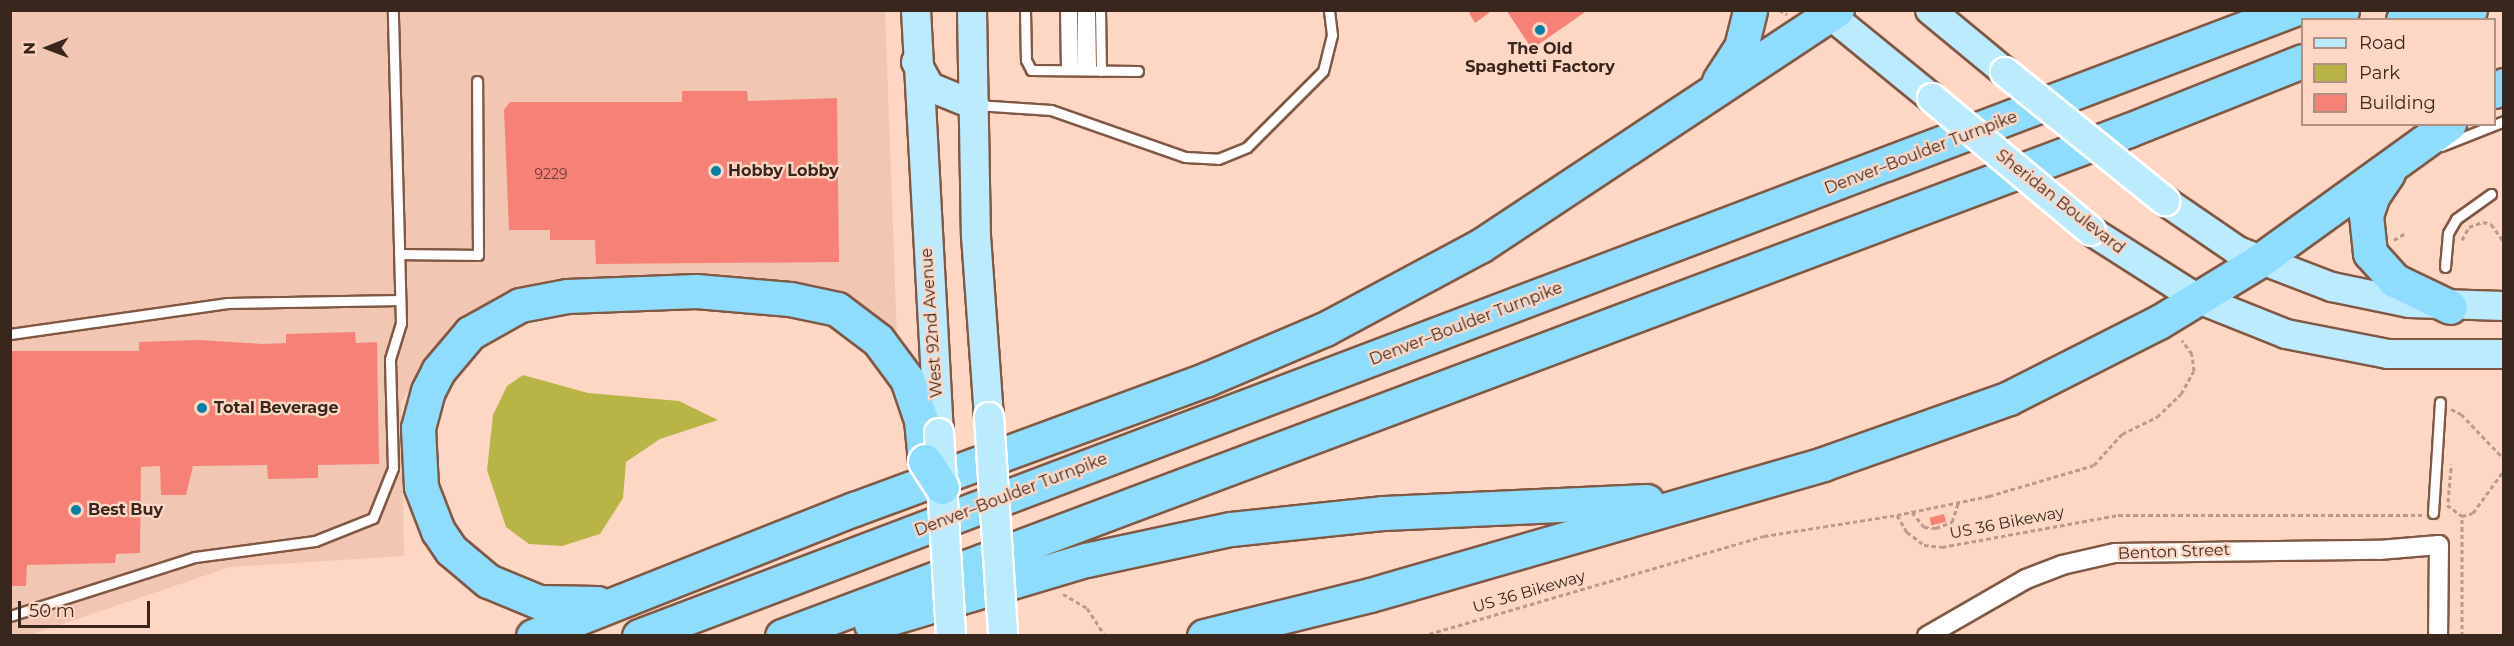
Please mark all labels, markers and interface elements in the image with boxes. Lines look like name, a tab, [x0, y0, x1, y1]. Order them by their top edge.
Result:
north arrow	[18, 18, 78, 78]
legend	[2301, 18, 2496, 126]
marker: The Old Spaghetti Factory	[1533, 23, 1547, 37]
text: Road	[2359, 32, 2406, 54]
place label: The Old Spaghetti Factory	[1465, 39, 1615, 77]
text: N	[20, 42, 39, 55]
text: Park	[2359, 62, 2400, 84]
text: Building	[2359, 92, 2436, 114]
street label: Denver–Boulder Turnpike	[1822, 107, 2020, 199]
street label: Sheridan Boulevard	[1992, 146, 2128, 258]
place label: Hobby Lobby	[728, 161, 839, 181]
marker: Hobby Lobby	[709, 164, 723, 178]
house number: 9229	[535, 166, 567, 182]
street label: West 92nd Avenue	[917, 247, 947, 399]
street label: Denver–Boulder Turnpike	[1367, 278, 1565, 370]
place label: Total Beverage	[214, 398, 338, 418]
marker: Total Beverage	[195, 401, 209, 415]
street label: Denver–Boulder Turnpike	[912, 449, 1110, 541]
place label: Best Buy	[88, 500, 163, 520]
street label: US 36 Bikeway	[1948, 502, 2066, 544]
marker: Best Buy	[69, 503, 83, 517]
street label: Benton Street	[2118, 540, 2230, 564]
street label: US 36 Bikeway	[1470, 567, 1588, 617]
scale bar	[21, 589, 153, 627]
text: 50 m	[29, 600, 75, 622]

